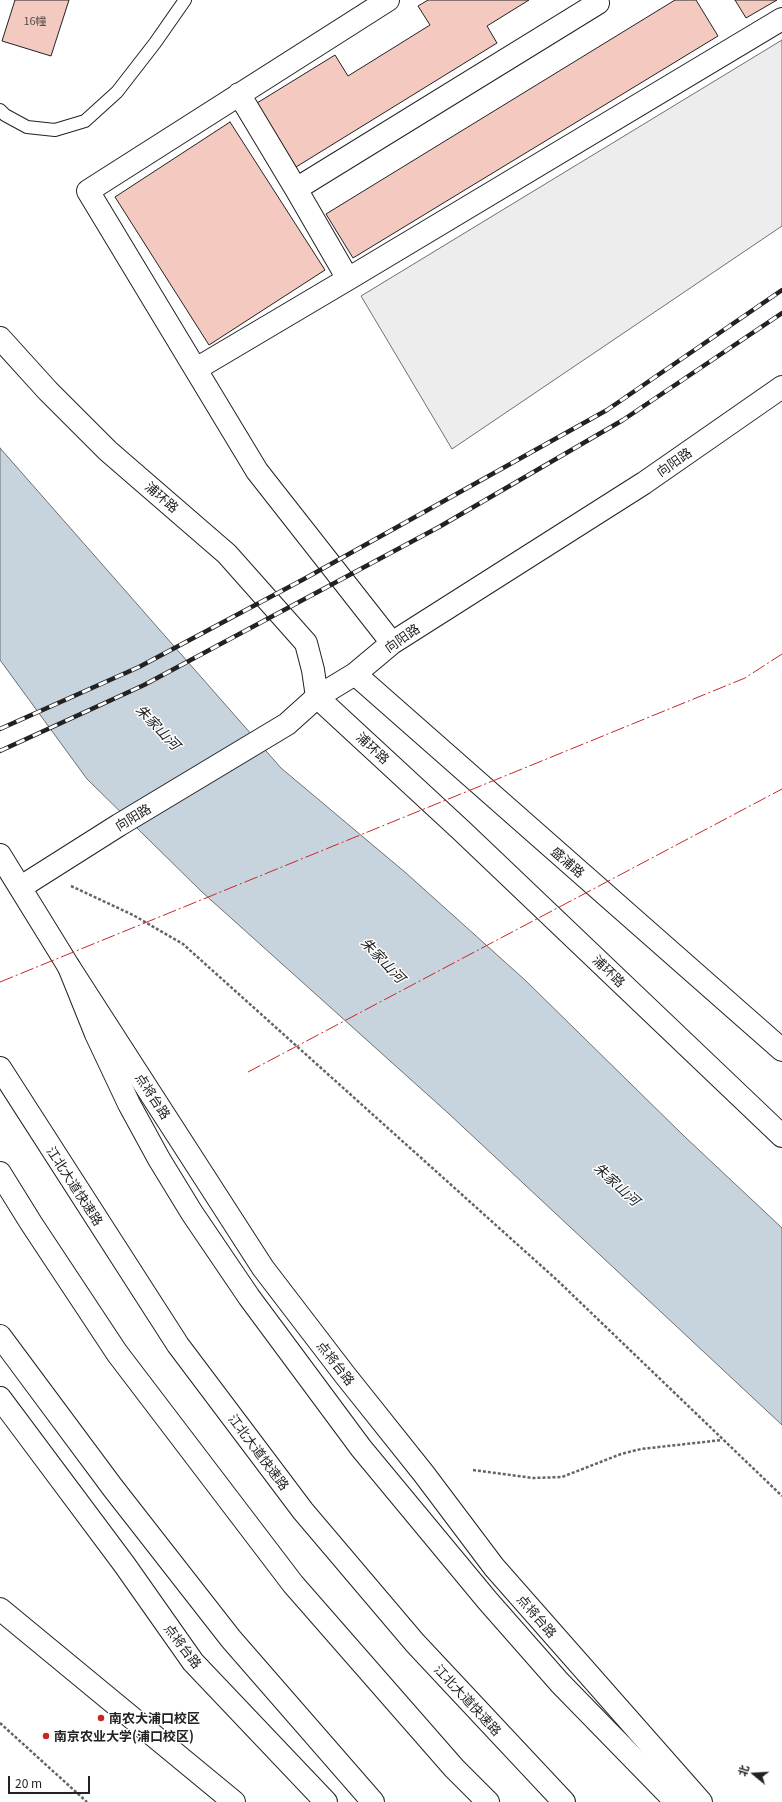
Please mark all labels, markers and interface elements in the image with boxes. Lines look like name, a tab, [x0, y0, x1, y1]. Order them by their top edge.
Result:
house number: 16幢	[23, 14, 47, 28]
street label: 向阳路	[654, 444, 694, 480]
street label: 浦环路	[142, 478, 182, 516]
street label: 向阳路	[382, 620, 422, 656]
water label: 朱家山河	[133, 701, 183, 753]
street label: 浦环路	[353, 729, 393, 767]
street label: 向阳路	[112, 800, 154, 834]
street label: 盛浦路	[548, 843, 588, 881]
water label: 朱家山河	[358, 934, 408, 986]
street label: 浦环路	[590, 952, 628, 990]
street label: 点将台路	[132, 1070, 174, 1122]
street label: 江北大道快速路	[44, 1144, 106, 1228]
water label: 朱家山河	[591, 1159, 643, 1209]
street label: 点将台路	[314, 1338, 358, 1388]
street label: 江北大道快速路	[225, 1411, 293, 1493]
street label: 点将台路	[514, 1591, 560, 1641]
street label: 点将台路	[161, 1621, 205, 1671]
street label: 江北大道快速路	[431, 1661, 505, 1739]
place label: 南农大浦口校区	[109, 1710, 200, 1726]
marker: 南农大浦口校区	[96, 1713, 106, 1723]
place label: 南京农业大学(浦口校区)	[54, 1728, 194, 1744]
marker: 南京农业大学(浦口校区)	[41, 1731, 51, 1741]
north arrow	[734, 1754, 774, 1794]
text: 北	[733, 1763, 752, 1778]
scale bar	[10, 1768, 92, 1794]
text: 20 m	[15, 1774, 42, 1791]

